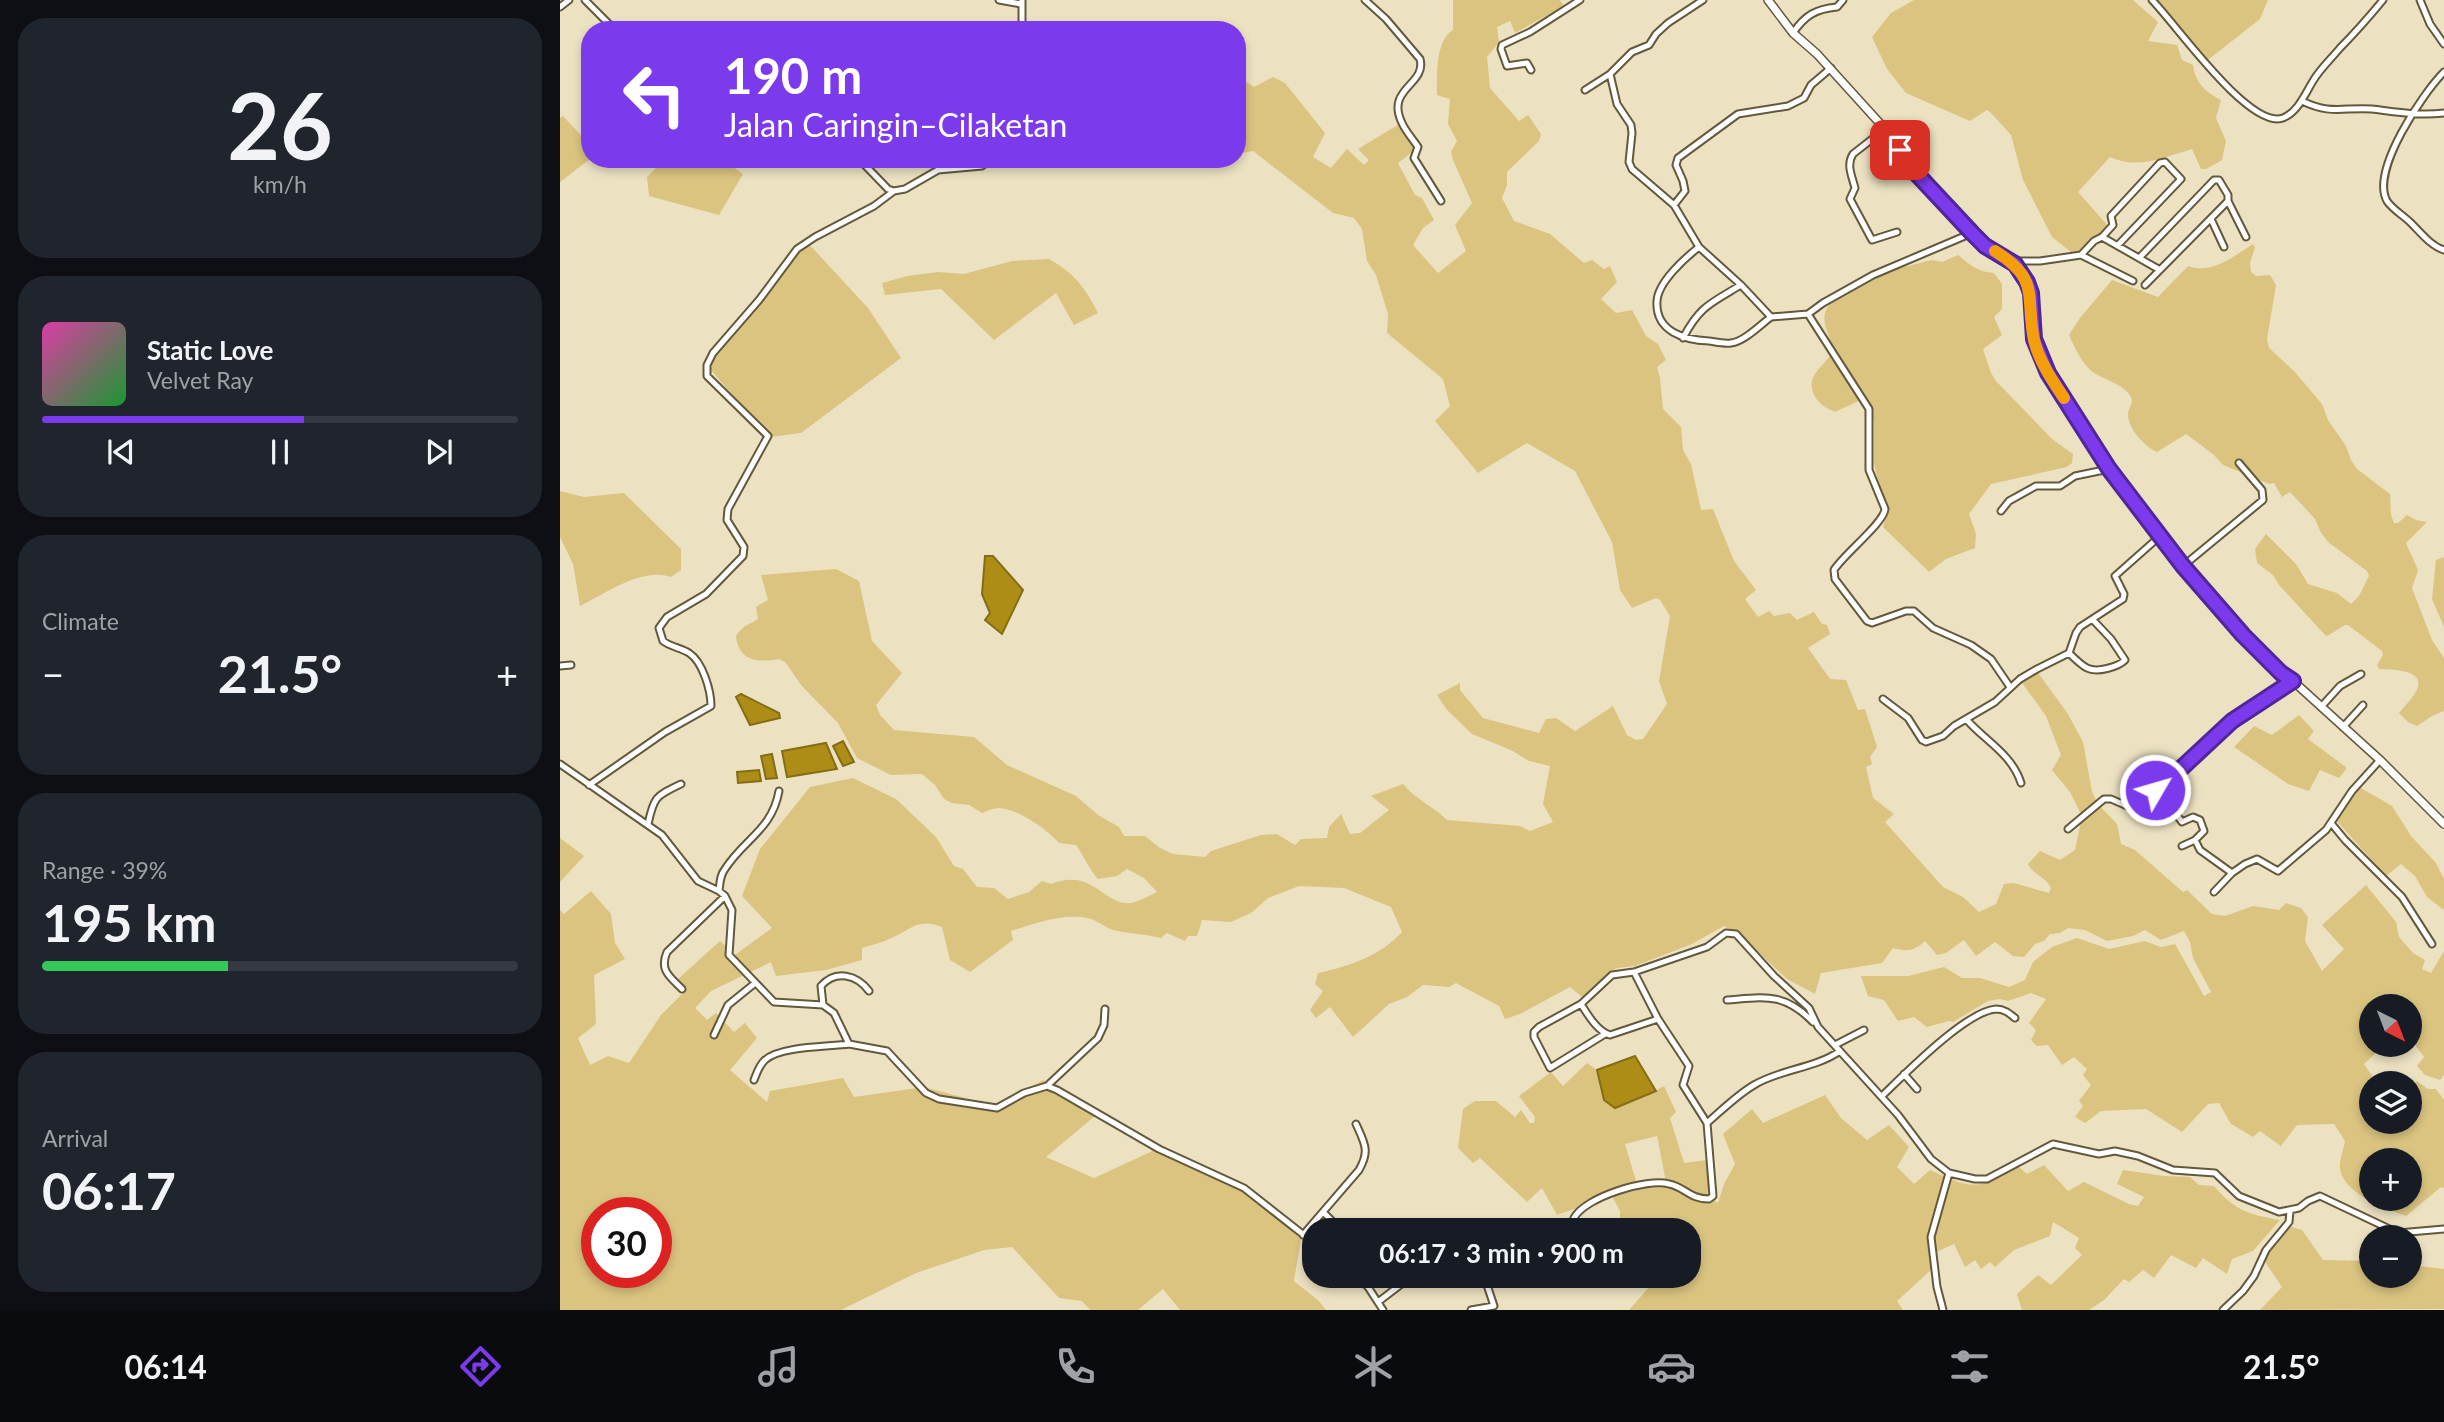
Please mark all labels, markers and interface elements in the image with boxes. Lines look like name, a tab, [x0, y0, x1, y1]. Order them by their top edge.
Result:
text: 190 m	[724, 46, 862, 104]
icon: left	[609, 49, 700, 140]
text: 26	[227, 70, 333, 179]
text: Jalan Caringin–Cilaketan	[724, 105, 1067, 144]
pin	[1870, 120, 1930, 180]
icon: arrive	[1881, 131, 1919, 169]
text: km/h	[253, 170, 307, 198]
text: Static Love	[147, 334, 274, 366]
text: Velvet Ray	[147, 366, 253, 394]
icon: previous	[102, 433, 140, 471]
icon: pause	[261, 433, 299, 471]
icon: next	[420, 433, 458, 471]
text: Climate	[42, 607, 119, 635]
text: 21.5°	[218, 642, 342, 704]
text: −	[42, 651, 64, 697]
text: +	[496, 651, 518, 697]
position arrow	[2118, 753, 2192, 827]
text: Range · 39%	[42, 856, 167, 884]
text: 195 km	[42, 891, 216, 953]
north arrow	[2359, 994, 2422, 1057]
map controls	[2359, 994, 2422, 1288]
button: layers	[2359, 1071, 2422, 1134]
text: Arrival	[42, 1124, 108, 1152]
button: +	[2359, 1148, 2422, 1211]
text: 06:17	[42, 1159, 176, 1221]
speed limit sign: 30	[581, 1197, 672, 1288]
button: −	[2359, 1225, 2422, 1288]
text: 06:17 · 3 min · 900 m	[1379, 1237, 1624, 1269]
icon: directions	[456, 1342, 505, 1391]
icon: music	[754, 1342, 803, 1391]
icon: phone	[1051, 1342, 1100, 1391]
icon: climate	[1349, 1342, 1398, 1391]
icon: car	[1647, 1342, 1696, 1391]
icon: filters	[1945, 1342, 1994, 1391]
text: 06:14	[124, 1347, 207, 1386]
text: 21.5°	[2243, 1347, 2320, 1386]

